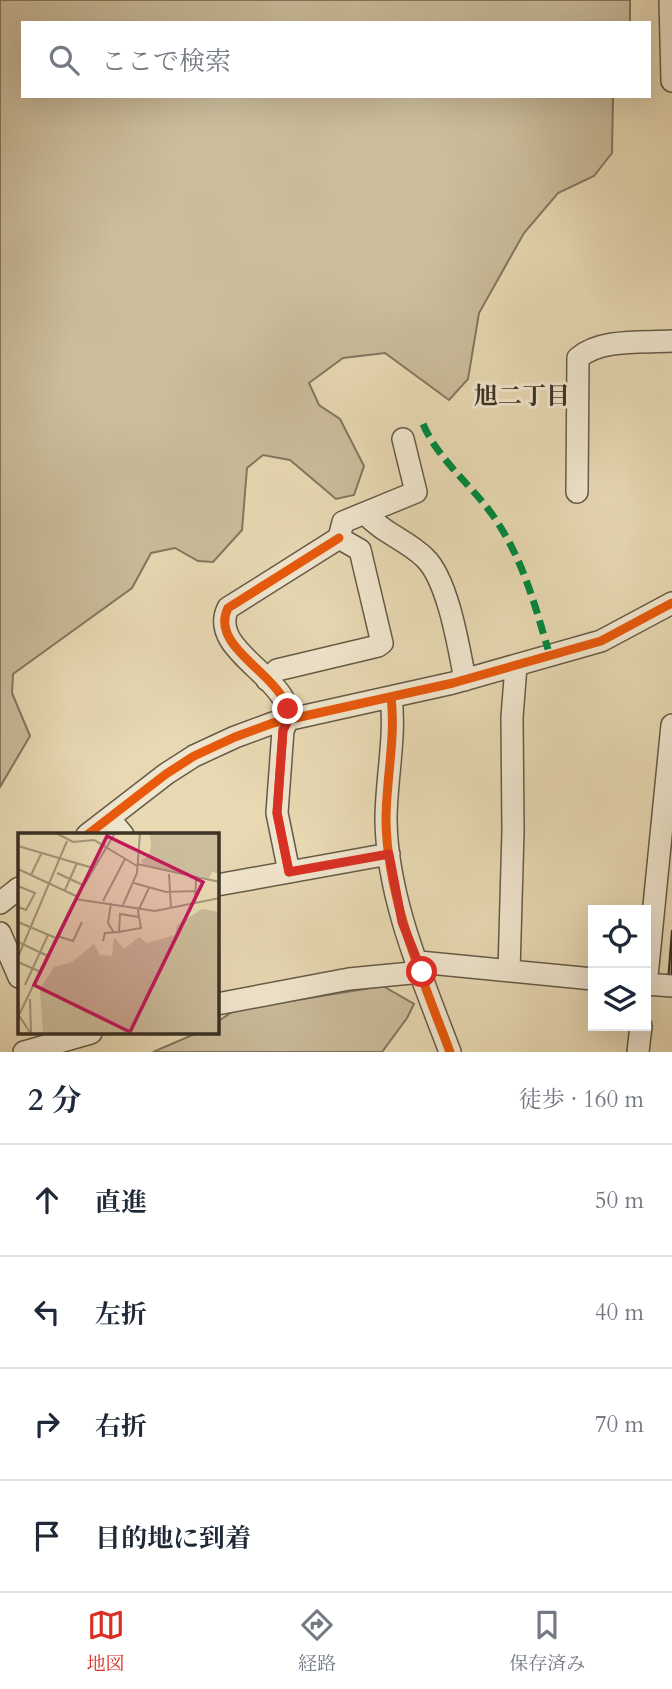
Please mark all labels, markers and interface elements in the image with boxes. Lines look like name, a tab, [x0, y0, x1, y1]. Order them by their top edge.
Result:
search box	[21, 21, 651, 98]
icon: search	[45, 41, 83, 79]
text: ここで検索	[101, 44, 231, 79]
district label: 旭二丁目	[474, 380, 570, 413]
route end	[272, 693, 303, 724]
inset map	[18, 833, 219, 1034]
map controls	[588, 905, 651, 1031]
button: locate	[588, 905, 651, 968]
route start	[406, 956, 437, 987]
button: layers	[588, 968, 651, 1031]
text: 2 分	[28, 1080, 81, 1121]
text: 徒歩 · 160 m	[519, 1084, 644, 1115]
icon: ahead	[28, 1181, 66, 1219]
text: 直進	[95, 1185, 147, 1220]
text: 50 m	[595, 1185, 644, 1216]
icon: left	[28, 1293, 66, 1331]
text: 左折	[95, 1297, 147, 1332]
text: 40 m	[595, 1297, 644, 1328]
icon: right	[28, 1405, 66, 1443]
text: 右折	[95, 1409, 147, 1444]
text: 70 m	[595, 1409, 644, 1440]
icon: arrive	[28, 1517, 66, 1555]
text: 目的地に到着	[95, 1521, 251, 1556]
tab: 地図	[87, 1606, 125, 1677]
tab: 経路	[298, 1606, 336, 1677]
tab: 保存済み	[509, 1606, 585, 1677]

